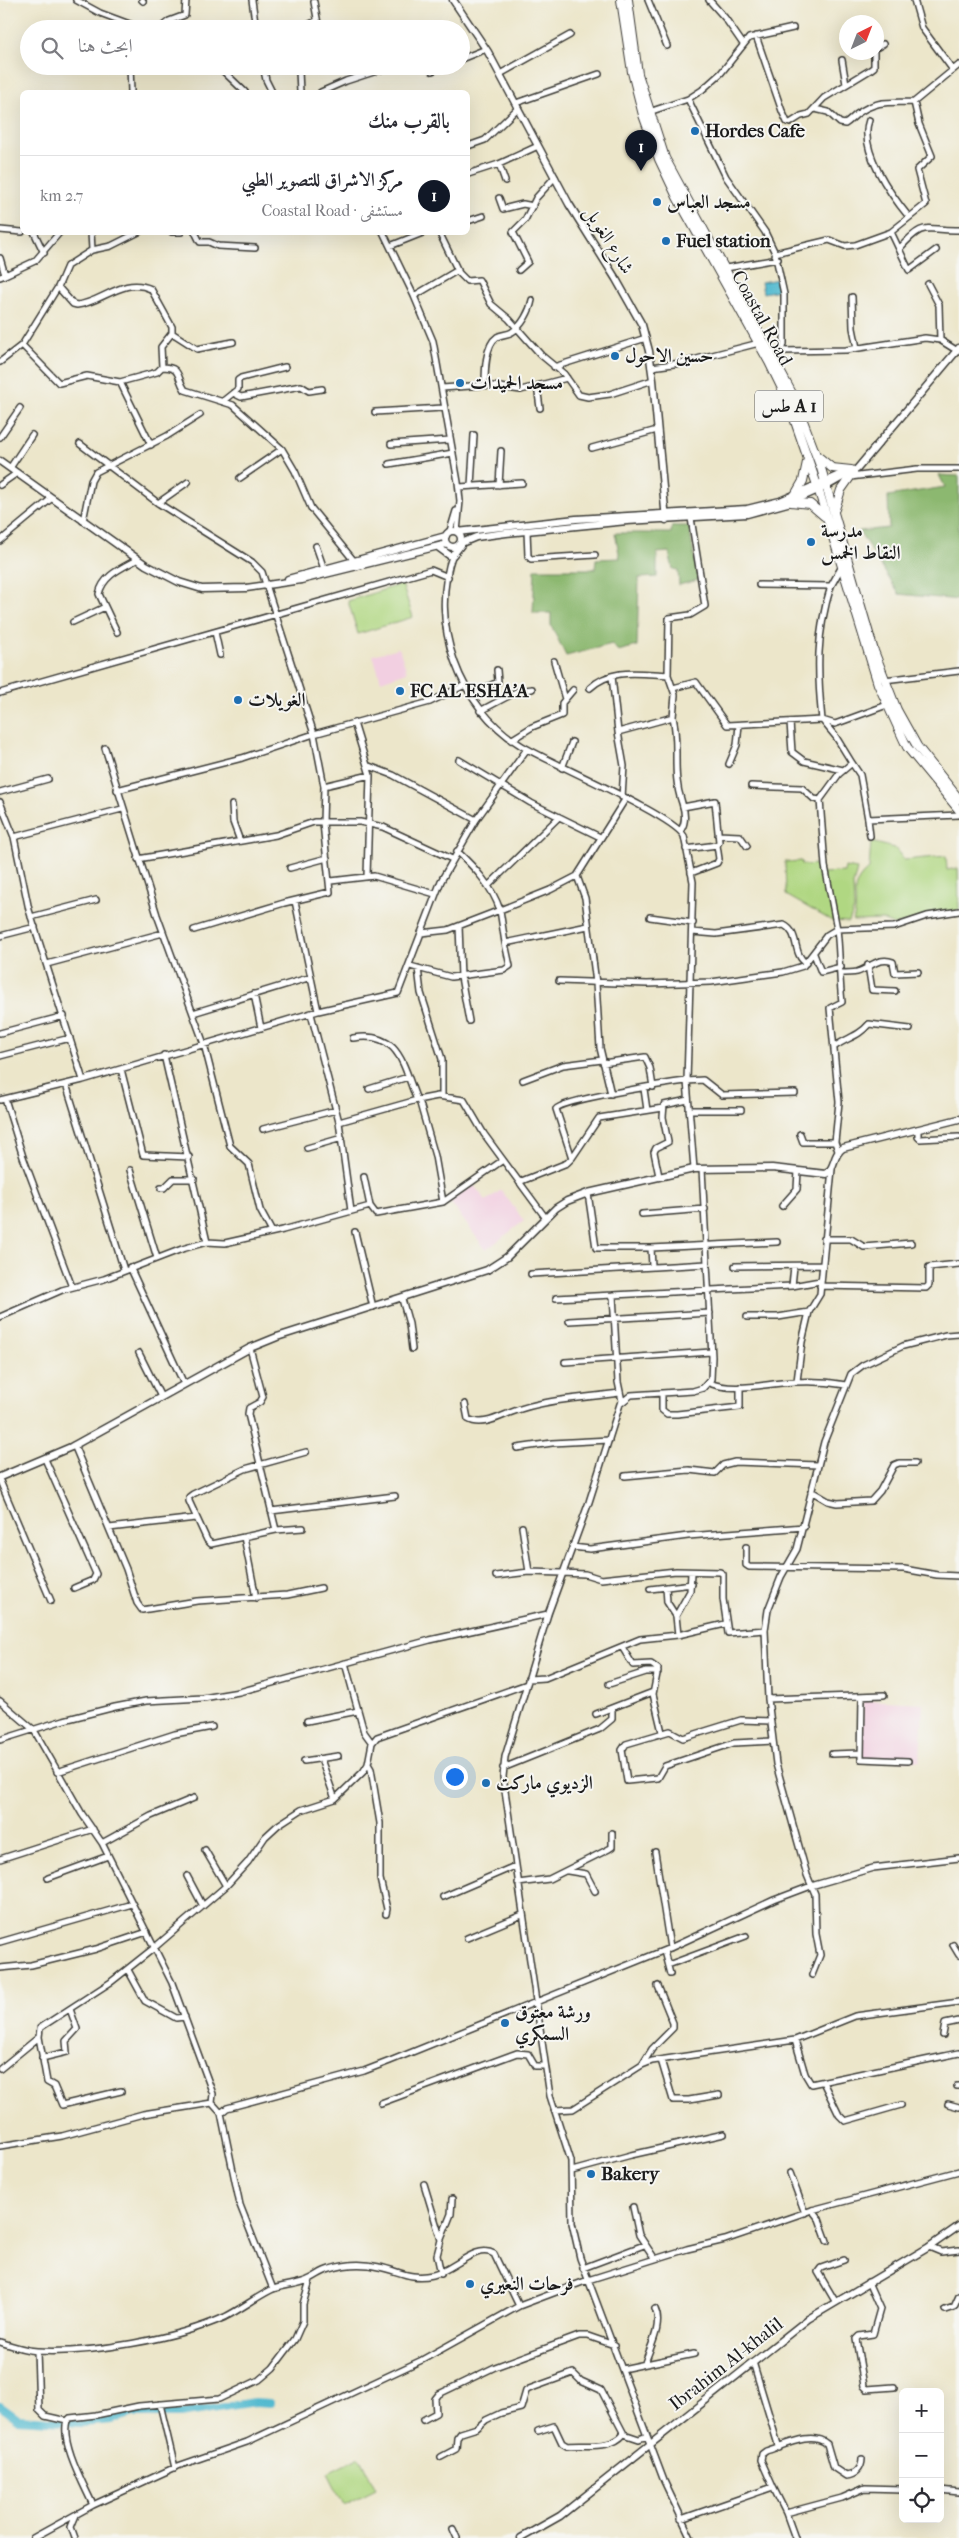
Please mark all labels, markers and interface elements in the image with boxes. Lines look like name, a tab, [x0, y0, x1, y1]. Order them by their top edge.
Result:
north arrow	[839, 15, 884, 60]
search box	[20, 20, 470, 75]
icon: search	[38, 34, 66, 62]
text: ابحث هنا	[78, 35, 133, 57]
text: بالقرب منك	[368, 109, 450, 133]
place label: Hordes Cafe	[705, 120, 806, 142]
marker: Hordes Cafe	[689, 125, 701, 137]
pin: 1	[625, 130, 657, 171]
text: مركز الاشراق للتصوير الطبي	[242, 169, 403, 191]
text: 2.7 km	[40, 186, 83, 205]
text: 1	[431, 186, 437, 205]
place label: مسجد العباس	[667, 191, 751, 213]
marker: مسجد العباس	[651, 196, 663, 208]
text: مستشفى · Coastal Road	[261, 201, 403, 220]
street label: شارع الغويل	[576, 202, 639, 280]
place label: Fuel station	[675, 230, 772, 252]
marker: Fuel station	[660, 235, 672, 247]
street label: Coastal Road	[727, 267, 797, 370]
place label: حسين الاحول	[625, 345, 714, 368]
marker: حسين الاحول	[609, 350, 621, 362]
place label: مسجد الحميدات	[470, 372, 563, 394]
marker: مسجد الحميدات	[454, 377, 466, 389]
road number: طس A 1	[755, 391, 823, 422]
place label: مدرسة النقاط الخمس	[821, 520, 901, 566]
marker: مدرسة النقاط الخمس	[805, 536, 817, 548]
place label: FC AL ESHA’A	[409, 680, 529, 702]
marker: FC AL ESHA’A	[394, 685, 406, 697]
place label: الغويلات	[248, 689, 306, 712]
marker: الغويلات	[232, 694, 244, 706]
your location	[442, 1764, 468, 1790]
place label: الزديوي ماركت	[496, 1772, 593, 1798]
marker: الزديوي ماركت	[480, 1777, 492, 1789]
place label: ورشة معتوق السمكري	[515, 2001, 591, 2049]
marker: ورشة معتوق السمكري	[499, 2017, 511, 2029]
place label: Bakery	[601, 2163, 660, 2185]
marker: Bakery	[585, 2168, 597, 2180]
place label: فرحات النعيري	[480, 2273, 574, 2299]
marker: فرحات النعيري	[464, 2278, 476, 2290]
street label: Ibrahim Al-khalil	[665, 2313, 787, 2415]
map controls	[899, 2388, 944, 2523]
button: +	[899, 2388, 944, 2433]
button: −	[899, 2433, 944, 2478]
button: locate	[899, 2478, 944, 2523]

